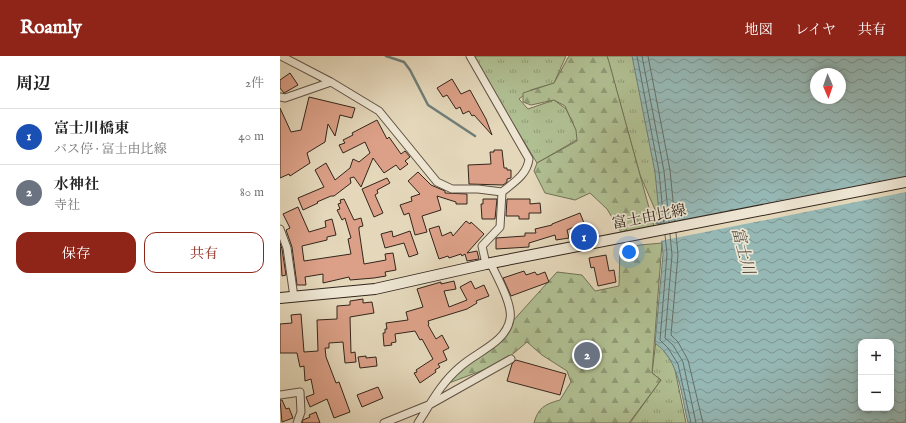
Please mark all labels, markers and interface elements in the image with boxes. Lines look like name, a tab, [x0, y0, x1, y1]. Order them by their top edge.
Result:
text: Roamly	[20, 16, 82, 40]
text: 地図	[745, 21, 773, 39]
text: レイヤ	[795, 21, 836, 39]
text: 共有	[858, 21, 886, 39]
north arrow	[810, 68, 846, 104]
text: 周辺	[16, 74, 50, 95]
text: 2件	[245, 75, 264, 92]
text: 富士川橋東	[54, 119, 129, 138]
text: 1	[27, 128, 31, 145]
text: 40 m	[238, 128, 264, 145]
text: バス停 · 富士由比線	[54, 141, 167, 158]
text: 水神社	[54, 175, 99, 194]
text: 2	[26, 184, 32, 201]
text: 80 m	[240, 184, 264, 201]
text: 寺社	[54, 197, 80, 214]
street label: 富士由比線	[610, 201, 688, 233]
pin: 1	[571, 222, 597, 252]
water label: 富士川	[726, 225, 758, 279]
button: 保存	[16, 232, 136, 273]
button: 共有	[144, 232, 264, 273]
your location	[619, 242, 639, 262]
map controls	[858, 339, 894, 411]
button: +	[858, 339, 894, 375]
pin: 2	[574, 340, 600, 370]
button: −	[858, 375, 894, 411]

